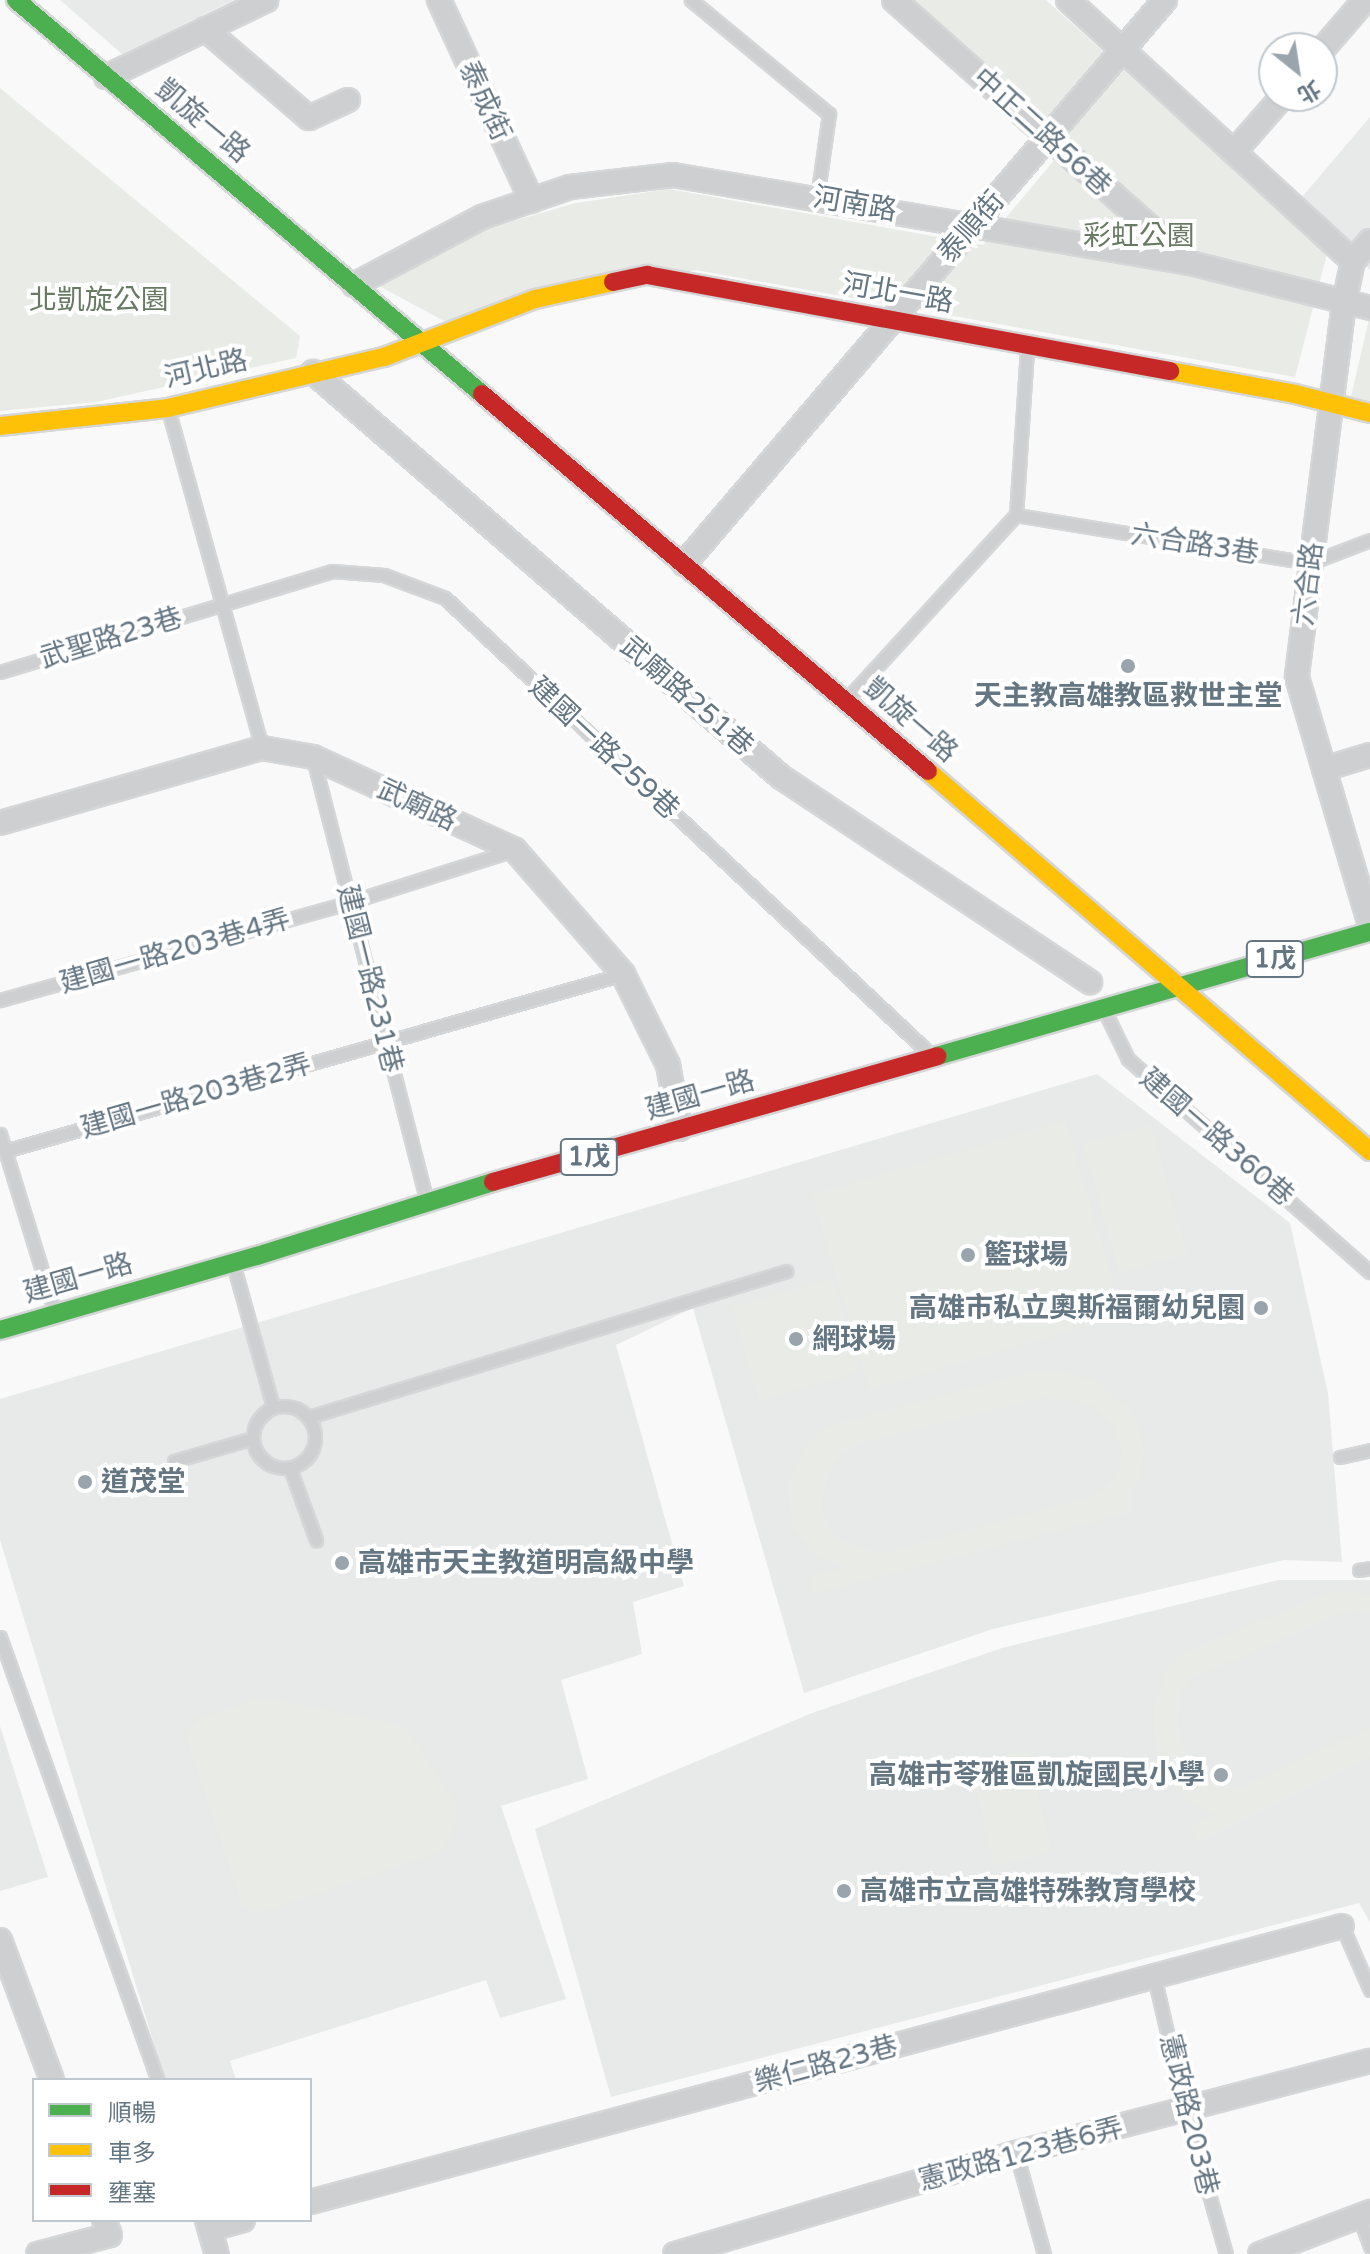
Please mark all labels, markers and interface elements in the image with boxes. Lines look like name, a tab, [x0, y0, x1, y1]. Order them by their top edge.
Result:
north arrow	[1258, 32, 1338, 112]
street label: 泰成街	[452, 56, 518, 146]
street label: 中正二路56巷	[966, 61, 1118, 203]
street label: 凱旋一路	[149, 72, 257, 170]
text: 北	[1293, 74, 1325, 108]
street label: 河南路	[811, 180, 899, 228]
street label: 泰順街	[931, 184, 1011, 270]
park label: 彩虹公園	[1083, 219, 1195, 253]
street label: 河北一路	[840, 267, 956, 319]
park label: 北凱旋公園	[29, 283, 169, 317]
street label: 河北路	[161, 343, 251, 395]
street label: 六合路3巷	[1128, 517, 1262, 571]
street label: 六合路	[1286, 540, 1330, 628]
street label: 武聖路23巷	[36, 600, 186, 676]
street label: 武廟路251巷	[614, 629, 760, 763]
marker: 天主教高雄教區救世主堂	[1119, 657, 1137, 675]
street label: 建國一路259巷	[522, 670, 686, 826]
street label: 凱旋一路	[858, 671, 964, 769]
place label: 天主教高雄教區救世主堂	[974, 679, 1282, 713]
street label: 武廟路	[372, 772, 462, 838]
street label: 建國一路231巷	[330, 881, 410, 1077]
street label: 建國一路203巷4弄	[56, 902, 294, 1000]
road number: 1戊	[1245, 937, 1305, 981]
street label: 建國一路203巷2弄	[77, 1047, 315, 1145]
street label: 建國一路360巷	[1133, 1061, 1301, 1213]
street label: 建國一路	[642, 1063, 758, 1127]
road number: 1戊	[559, 1135, 619, 1179]
place label: 籃球場	[984, 1238, 1068, 1272]
street label: 建國一路	[20, 1246, 136, 1310]
marker: 籃球場	[959, 1246, 977, 1264]
place label: 高雄市私立奧斯福爾幼兒園	[909, 1291, 1245, 1325]
marker: 高雄市私立奧斯福爾幼兒園	[1252, 1299, 1270, 1317]
place label: 網球場	[812, 1322, 896, 1356]
marker: 網球場	[787, 1330, 805, 1348]
place label: 道茂堂	[101, 1465, 185, 1499]
marker: 道茂堂	[76, 1473, 94, 1491]
place label: 高雄市天主教道明高級中學	[358, 1546, 694, 1580]
marker: 高雄市天主教道明高級中學	[333, 1554, 351, 1572]
place label: 高雄市苓雅區凱旋國民小學	[869, 1758, 1205, 1792]
marker: 高雄市苓雅區凱旋國民小學	[1212, 1766, 1230, 1784]
place label: 高雄市立高雄特殊教育學校	[860, 1874, 1196, 1908]
marker: 高雄市立高雄特殊教育學校	[835, 1882, 853, 1900]
street label: 樂仁路23巷	[751, 2029, 901, 2099]
street label: 憲政路203巷	[1153, 2031, 1225, 2199]
legend	[32, 2078, 312, 2222]
text: 順暢	[108, 2099, 156, 2128]
street label: 憲政路123巷6弄	[915, 2111, 1127, 2197]
text: 車多	[108, 2139, 156, 2168]
text: 壅塞	[108, 2179, 156, 2208]

